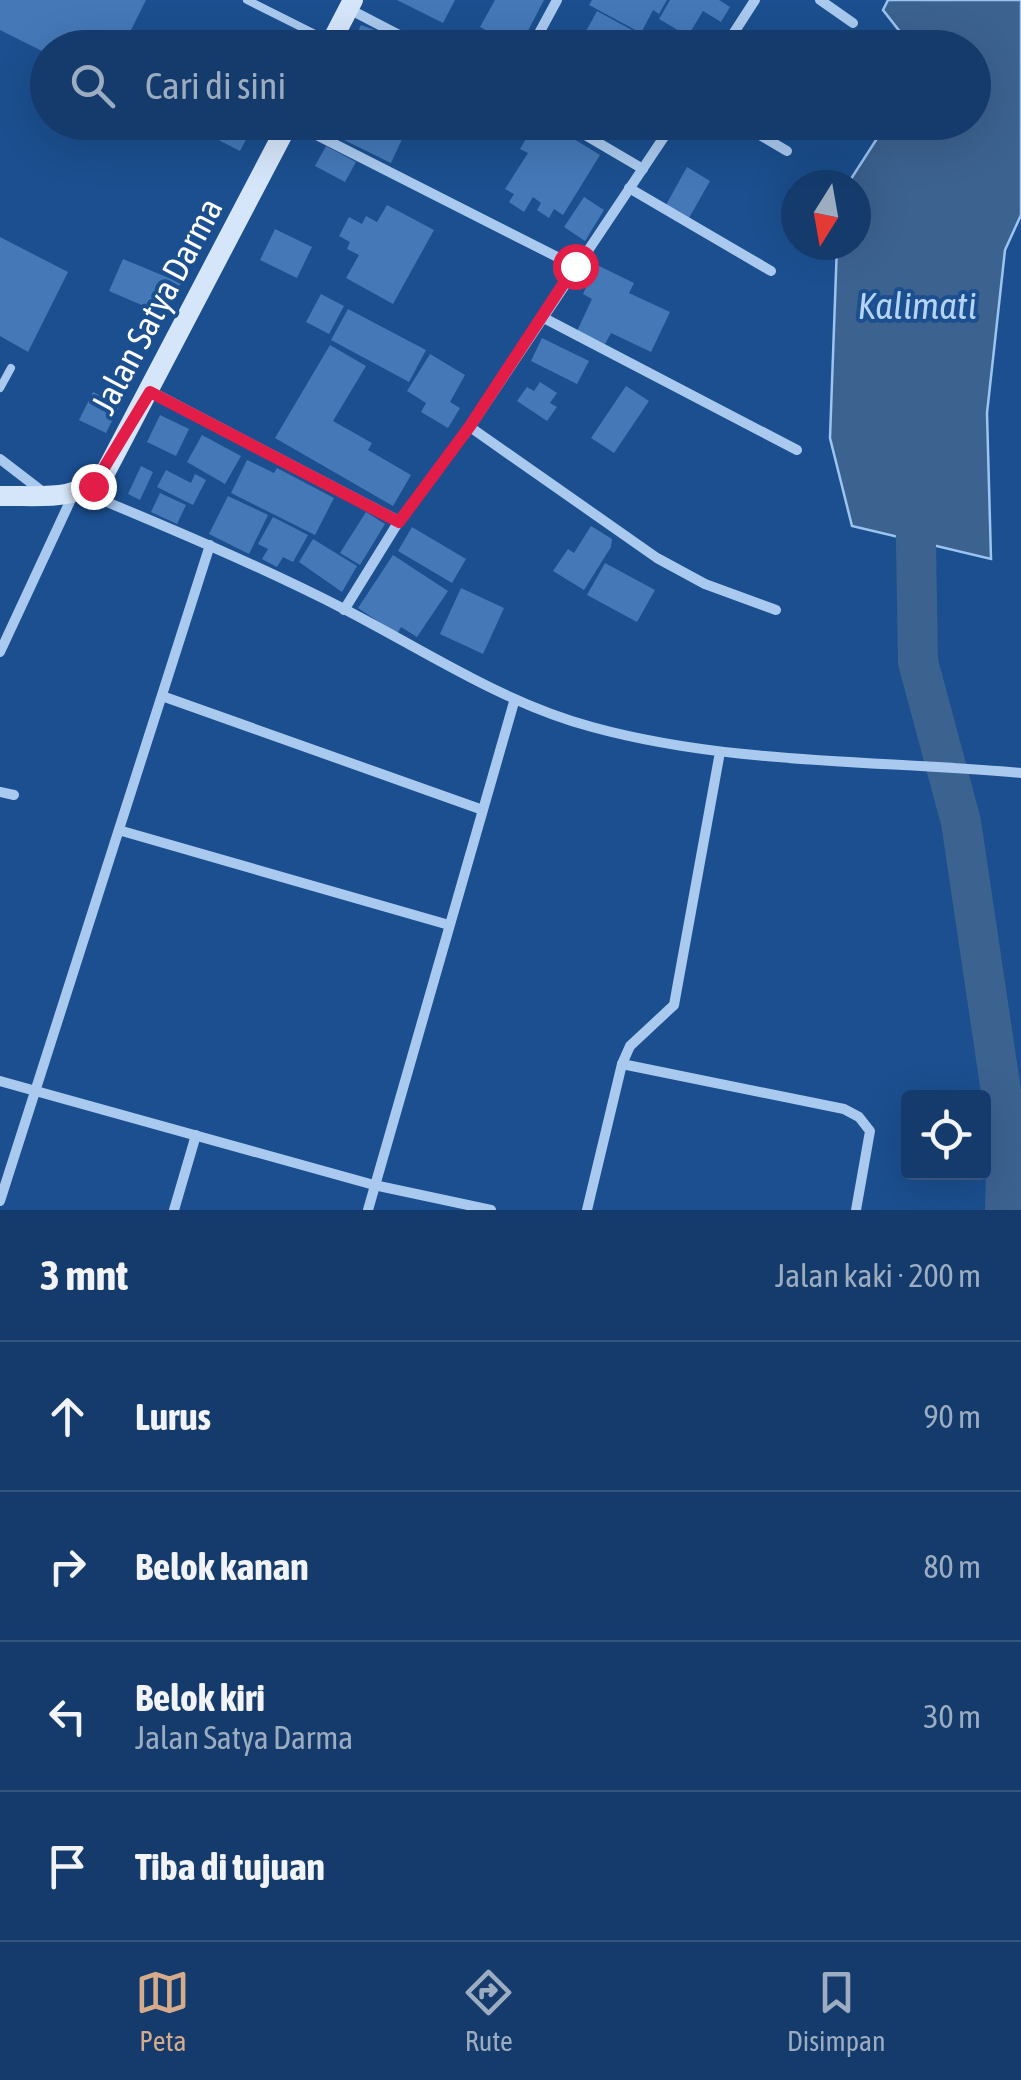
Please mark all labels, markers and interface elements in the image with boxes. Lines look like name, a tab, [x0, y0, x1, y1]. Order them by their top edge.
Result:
search box	[30, 30, 991, 140]
icon: search	[65, 58, 120, 113]
text: Cari di sini	[145, 64, 286, 107]
north arrow	[781, 170, 871, 260]
street label: Jalan Satya Darma	[82, 191, 230, 420]
route start	[553, 244, 599, 290]
water label: Kalimati	[857, 284, 977, 327]
route end	[71, 464, 117, 510]
map controls	[901, 1090, 991, 1180]
button: locate	[901, 1090, 991, 1180]
text: 3 mnt	[40, 1251, 128, 1299]
text: Jalan kaki · 200 m	[775, 1257, 981, 1294]
icon: ahead	[40, 1389, 95, 1444]
text: Lurus	[135, 1395, 211, 1438]
text: 90 m	[923, 1398, 981, 1435]
icon: right	[40, 1539, 95, 1594]
text: Belok kanan	[135, 1545, 309, 1588]
text: 80 m	[923, 1548, 981, 1585]
text: Belok kiri	[135, 1676, 265, 1719]
icon: left	[40, 1689, 95, 1744]
text: 30 m	[923, 1698, 981, 1735]
text: Jalan Satya Darma	[135, 1719, 353, 1756]
icon: arrive	[40, 1839, 95, 1894]
text: Tiba di tujuan	[135, 1845, 325, 1888]
tab: Peta	[135, 1965, 190, 2057]
tab: Rute	[461, 1965, 516, 2057]
tab: Disimpan	[787, 1965, 886, 2057]

